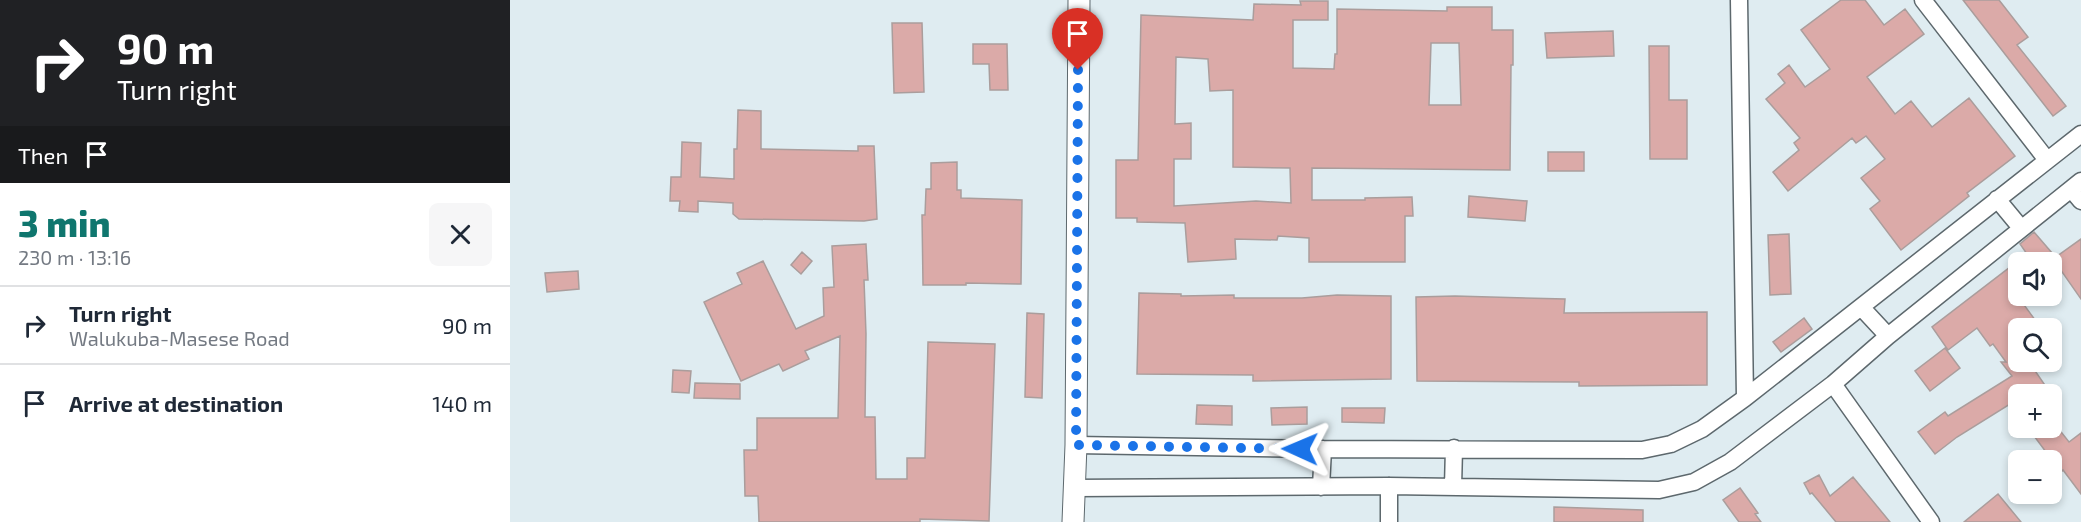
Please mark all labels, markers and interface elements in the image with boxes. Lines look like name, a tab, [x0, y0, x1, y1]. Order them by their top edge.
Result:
pin	[1052, 8, 1103, 70]
icon: arrive	[1061, 17, 1094, 50]
text: 90 m	[117, 22, 214, 72]
icon: right	[18, 24, 96, 102]
text: Turn right	[117, 73, 237, 105]
icon: arrive	[80, 138, 113, 171]
text: Then	[18, 142, 68, 168]
text: 3 min	[18, 201, 111, 244]
button: close	[429, 203, 492, 266]
text: 230 m · 13:16	[18, 245, 131, 269]
map controls	[2008, 252, 2062, 504]
button: sound	[2008, 252, 2062, 306]
text: Turn right	[69, 300, 171, 326]
icon: right	[18, 309, 51, 342]
text: 90 m	[442, 312, 492, 338]
button: search	[2008, 318, 2062, 372]
text: Walukuba-Masese Road	[69, 326, 290, 350]
button: +	[2008, 384, 2062, 438]
icon: arrive	[18, 387, 51, 420]
text: Arrive at destination	[69, 390, 283, 416]
text: 140 m	[432, 390, 492, 416]
position arrow	[1268, 417, 1332, 481]
button: −	[2008, 450, 2062, 504]

